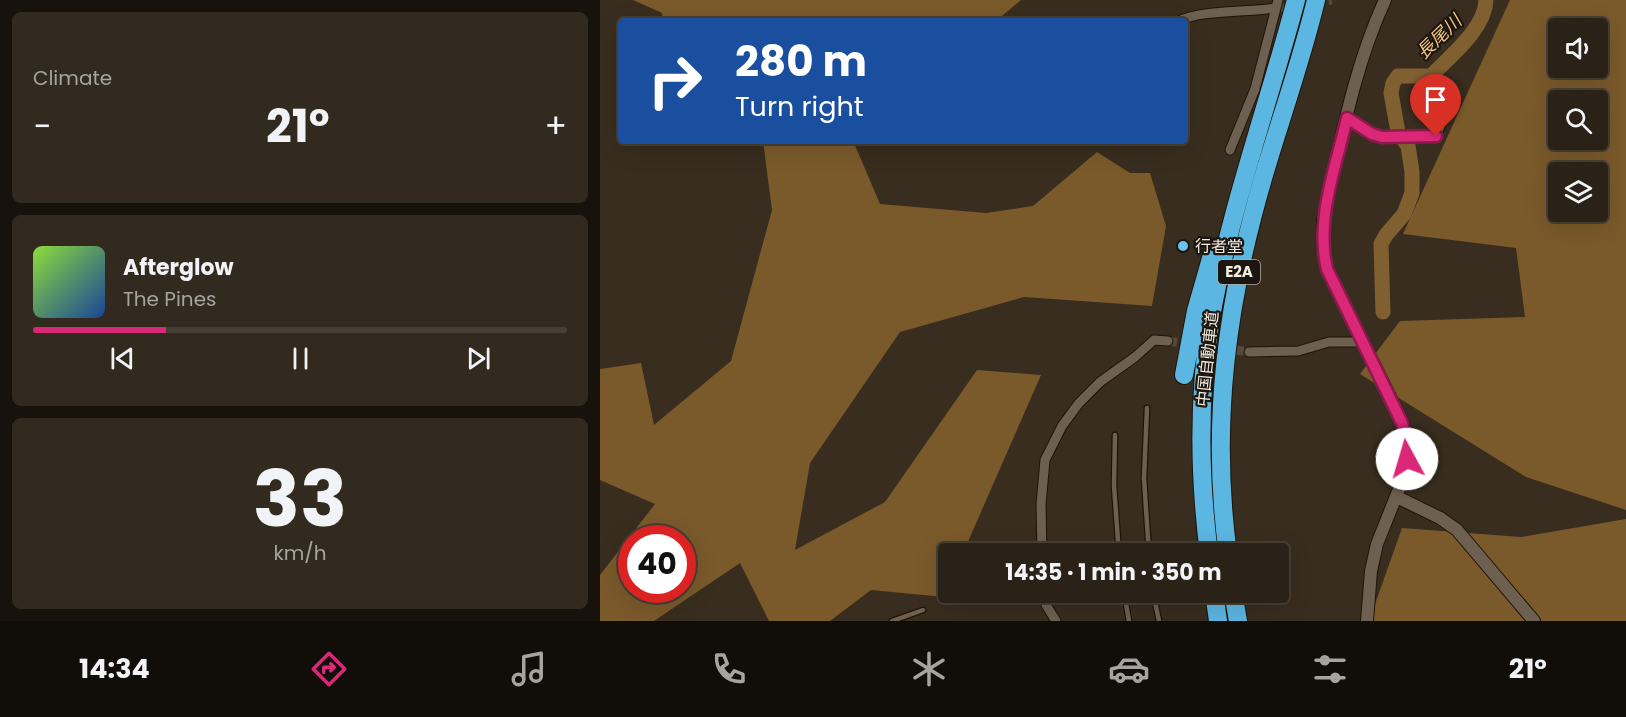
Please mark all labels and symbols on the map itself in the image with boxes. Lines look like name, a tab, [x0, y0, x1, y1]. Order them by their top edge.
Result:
water label: 長尾川	[1411, 8, 1468, 64]
pin	[1410, 74, 1461, 136]
place label: 行者堂	[1195, 235, 1243, 258]
marker: 行者堂	[1176, 239, 1190, 253]
road number: E2A	[1218, 260, 1260, 284]
street label: 中国自動車道	[1191, 310, 1224, 408]
position arrow	[1375, 427, 1439, 491]
speed limit sign: 40	[618, 525, 696, 603]

